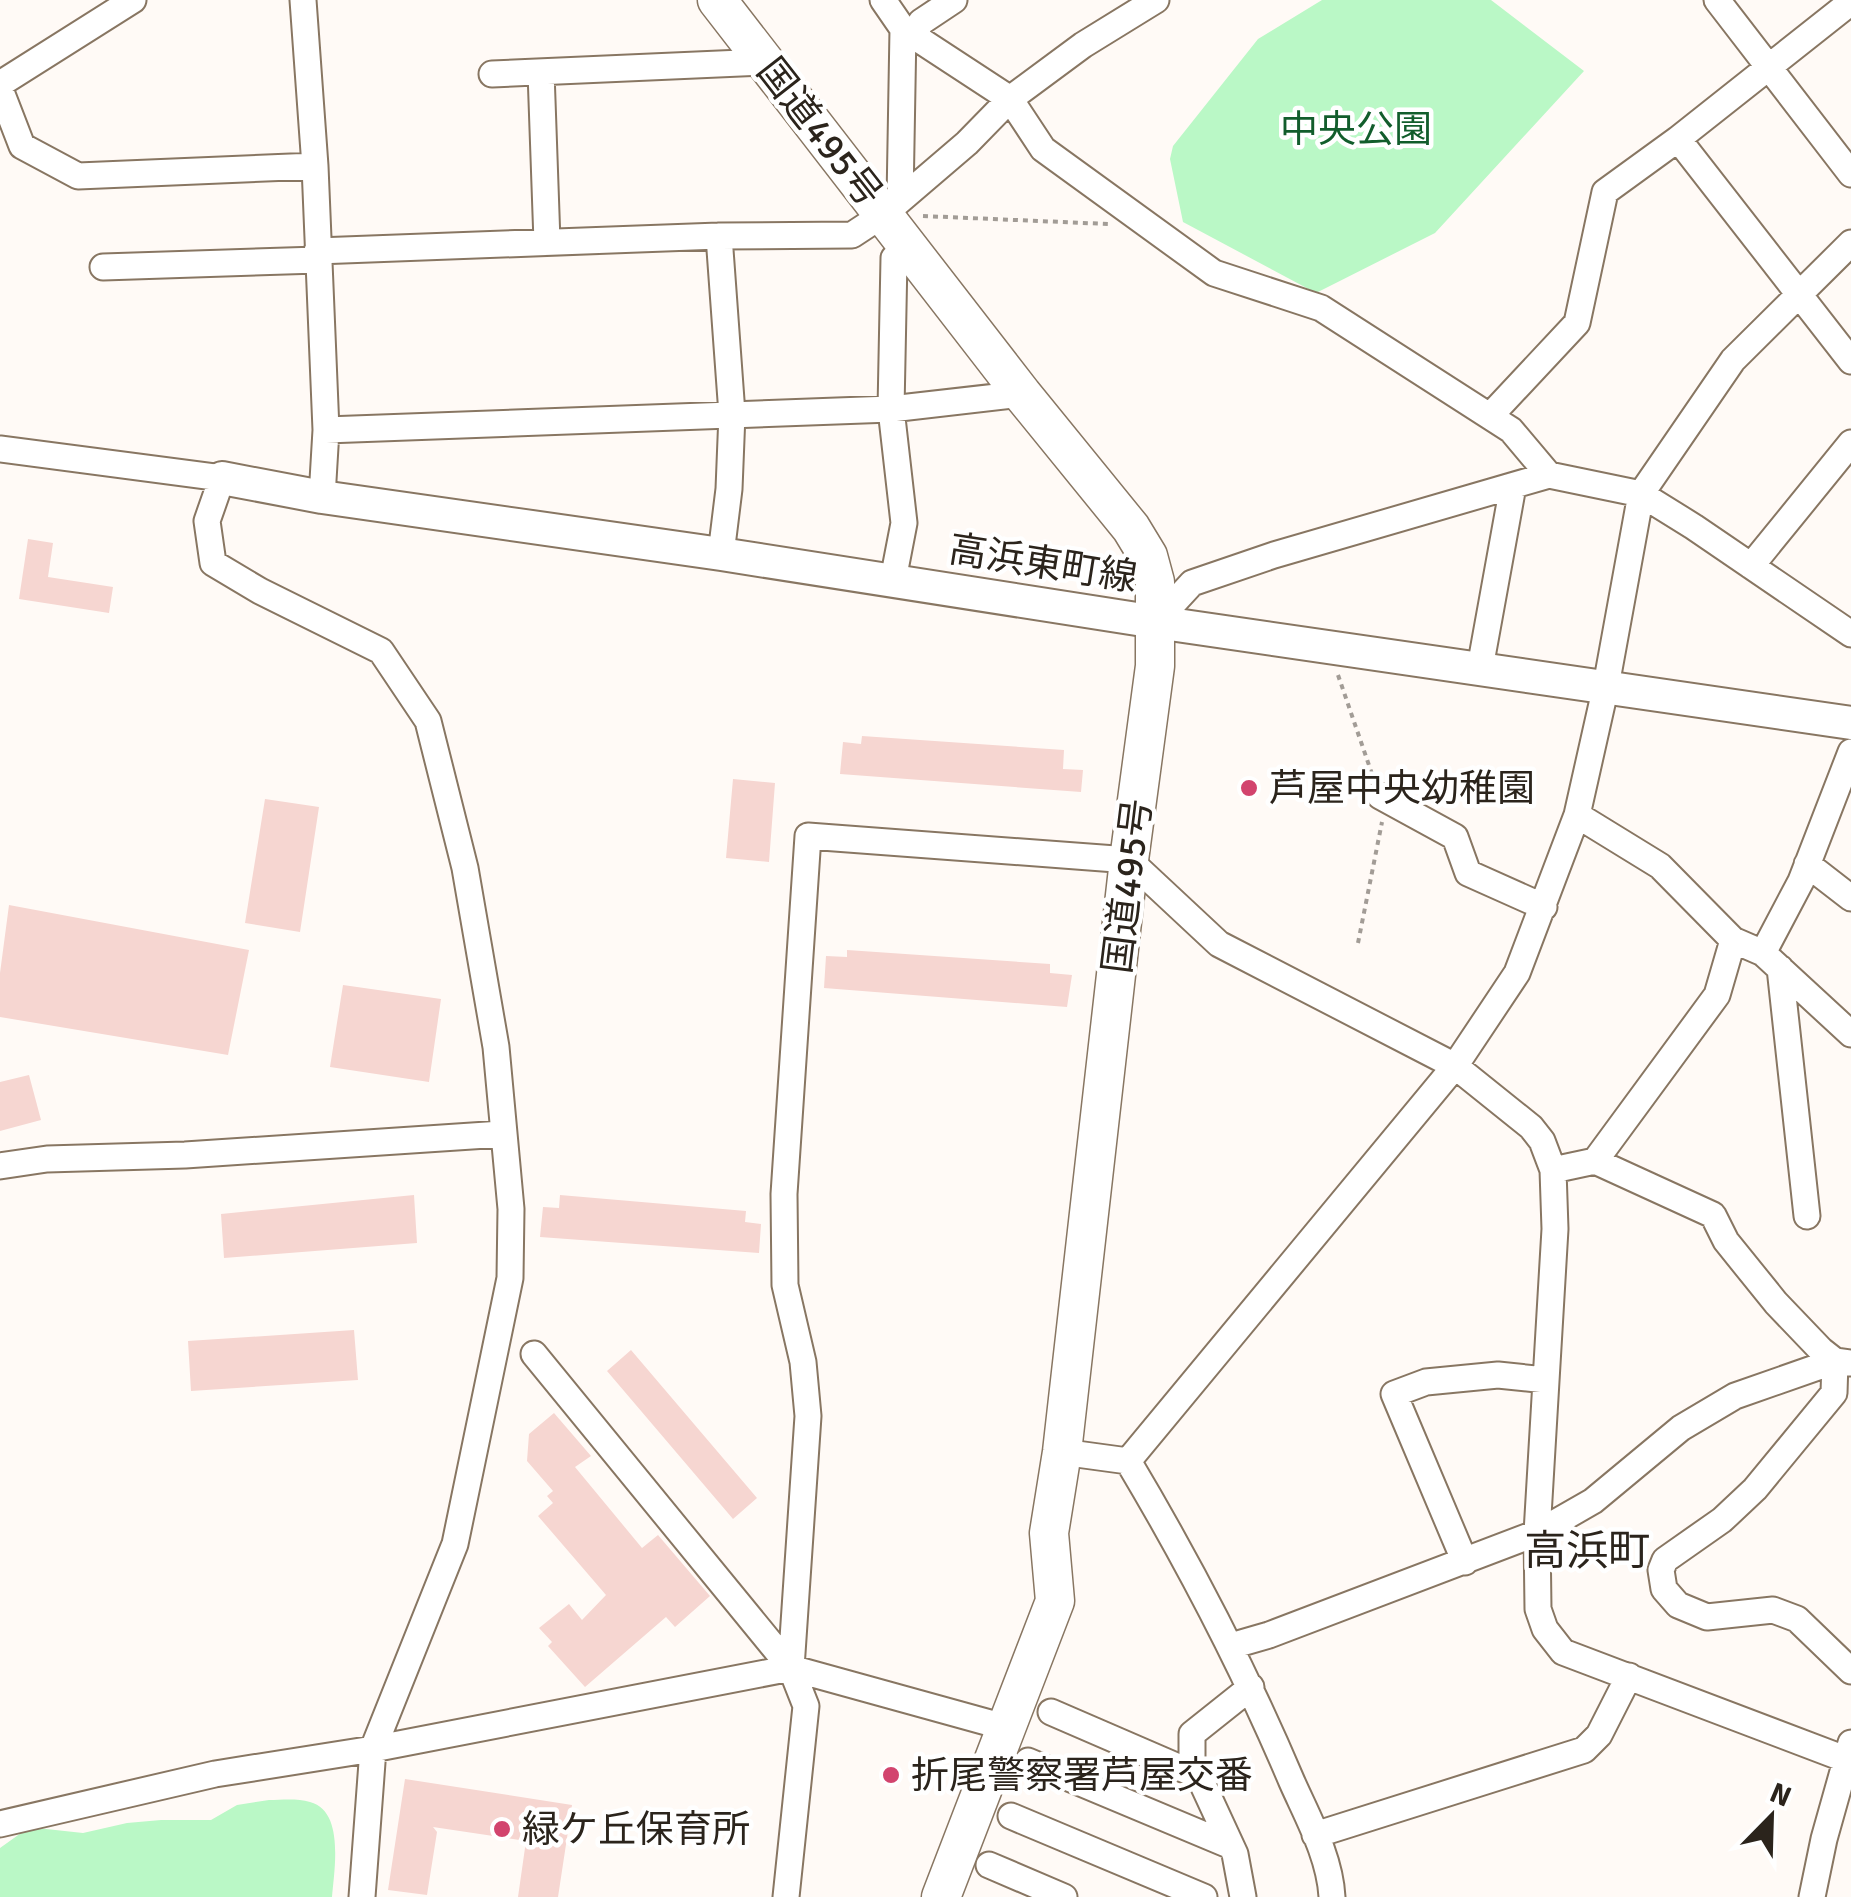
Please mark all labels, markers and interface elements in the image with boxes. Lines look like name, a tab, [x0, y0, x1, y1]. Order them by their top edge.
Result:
street label: 国道495号	[747, 49, 892, 216]
park label: 中央公園	[1280, 106, 1432, 153]
street label: 高浜東町線	[945, 525, 1140, 602]
place label: 芦屋中央幼稚園	[1269, 765, 1535, 812]
marker: 芦屋中央幼稚園	[1238, 777, 1260, 799]
street label: 国道495号	[1093, 796, 1162, 976]
district label: 高浜町	[1524, 1526, 1650, 1577]
place label: 折尾警察署芦屋交番	[911, 1752, 1253, 1799]
marker: 折尾警察署芦屋交番	[880, 1764, 902, 1786]
north arrow	[1721, 1767, 1821, 1867]
text: N	[1765, 1775, 1796, 1814]
place label: 緑ケ丘保育所	[522, 1806, 750, 1853]
marker: 緑ケ丘保育所	[491, 1818, 513, 1840]

